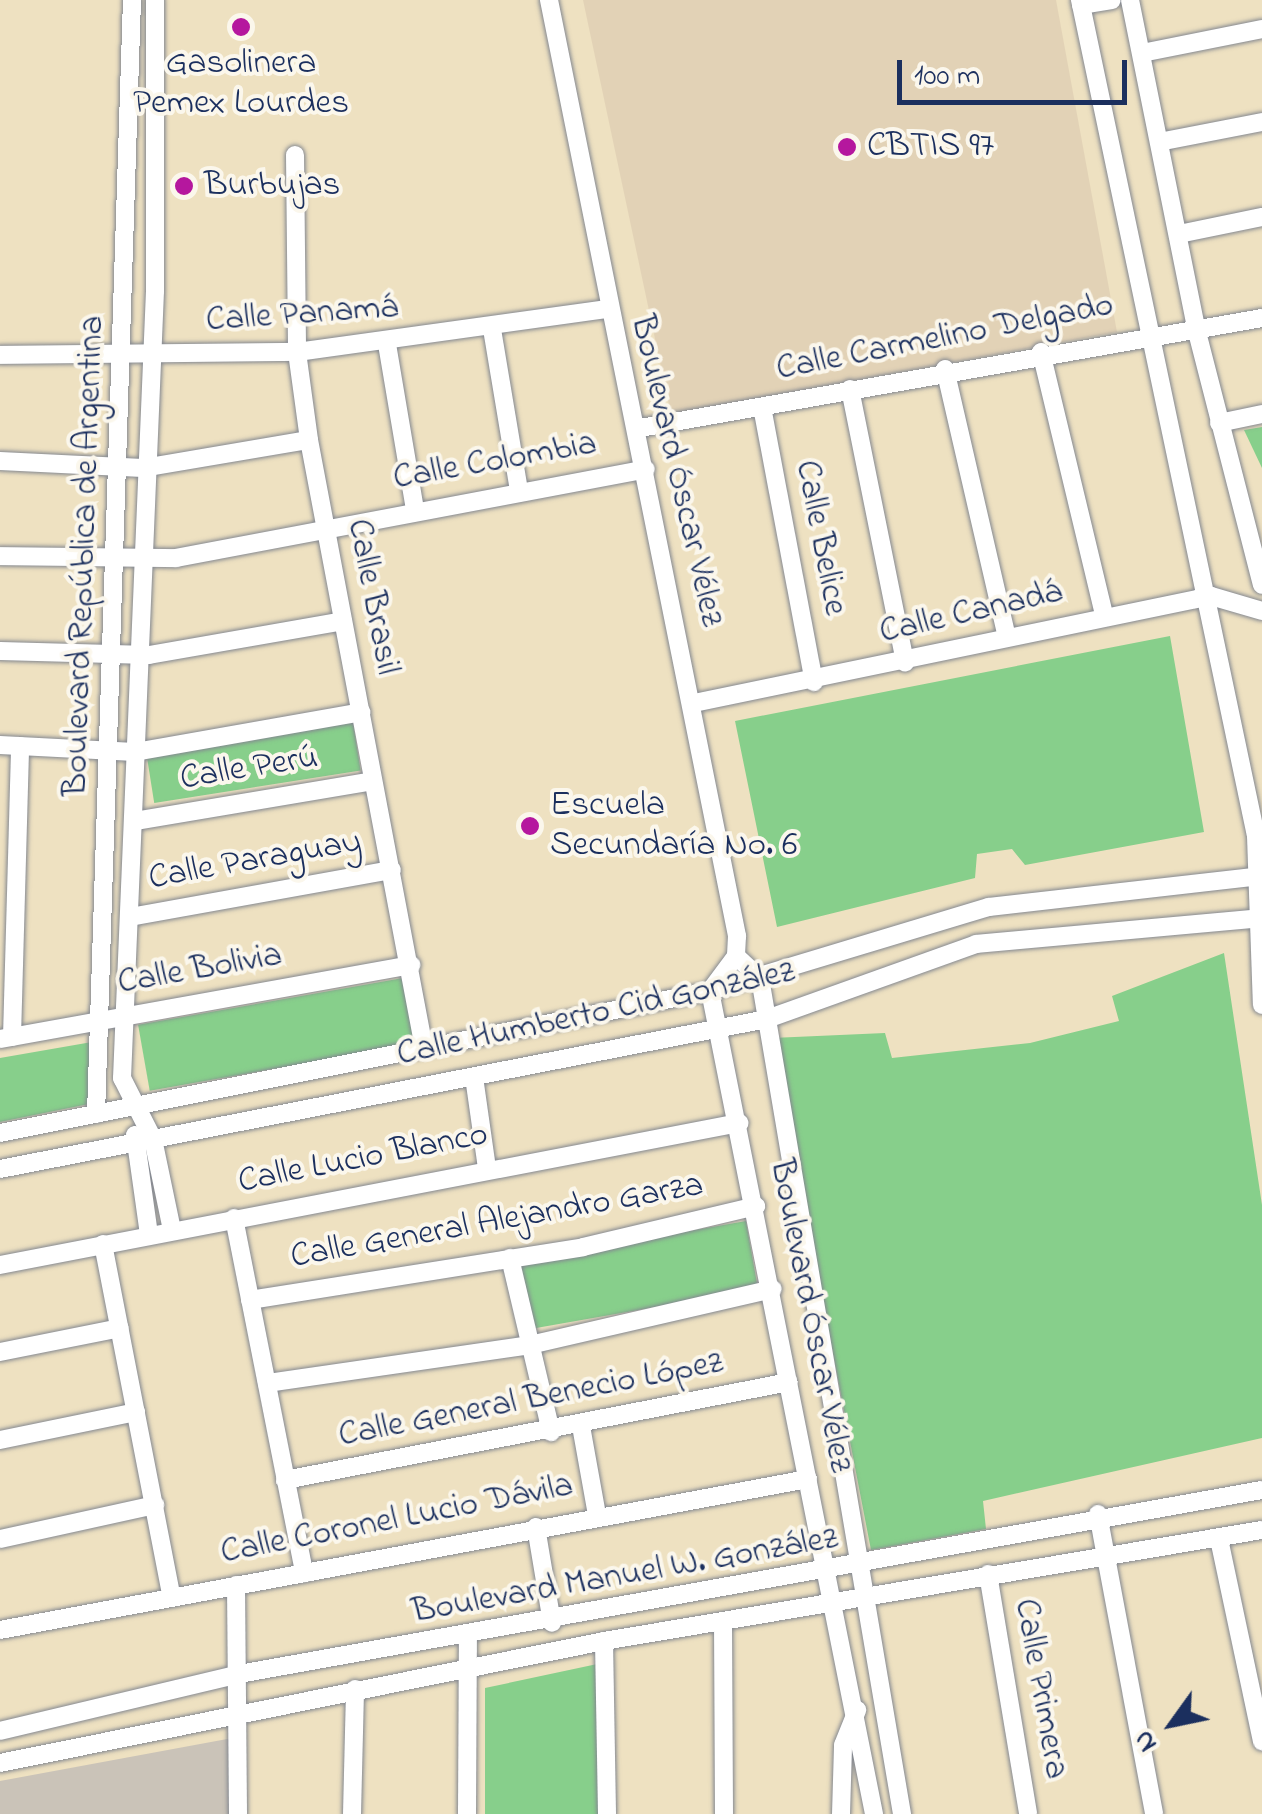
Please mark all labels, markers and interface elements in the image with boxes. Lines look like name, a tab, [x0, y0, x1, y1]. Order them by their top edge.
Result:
marker: Gasolinera Pemex Lourdes	[230, 16, 252, 38]
scale bar	[902, 40, 1132, 102]
place label: Gasolinera Pemex Lourdes	[133, 43, 349, 125]
text: 100 m	[914, 55, 980, 99]
place label: CBTIS 97	[867, 126, 994, 168]
marker: CBTIS 97	[836, 136, 858, 158]
place label: Burbujas	[204, 165, 340, 207]
marker: Burbujas	[173, 175, 195, 197]
street label: Calle Carmelino Delgado	[773, 285, 1117, 391]
street label: Calle Panamá	[205, 287, 399, 343]
street label: Boulevard Óscar Vélez	[620, 311, 732, 631]
street label: Boulevard República de Argentina	[56, 315, 114, 797]
street label: Calle Colombia	[390, 423, 600, 501]
street label: Calle Belice	[784, 457, 856, 619]
street label: Calle Brasil	[336, 516, 408, 678]
street label: Calle Canadá	[876, 572, 1066, 654]
street label: Calle Perú	[177, 737, 321, 801]
place label: Escuela Secundaría No. 6	[550, 785, 797, 867]
marker: Escuela Secundaría No. 6	[519, 815, 541, 837]
street label: Calle Paraguay	[145, 822, 365, 900]
street label: Calle Bolivia	[115, 935, 285, 1005]
street label: Calle Humberto Cid González	[393, 951, 799, 1077]
street label: Calle Lucio Blanco	[235, 1114, 491, 1204]
street label: Boulevard Óscar Vélez	[759, 1156, 861, 1476]
street label: Calle General Alejandro Garza	[287, 1165, 707, 1279]
street label: Calle General Benecio López	[335, 1342, 727, 1458]
street label: Calle Coronel Lucio Dávila	[217, 1465, 577, 1575]
street label: Boulevard Manuel W. González	[409, 1518, 841, 1634]
street label: Calle Primera	[1003, 1596, 1077, 1782]
north arrow	[1122, 1674, 1222, 1774]
text: N	[1124, 1722, 1169, 1760]

